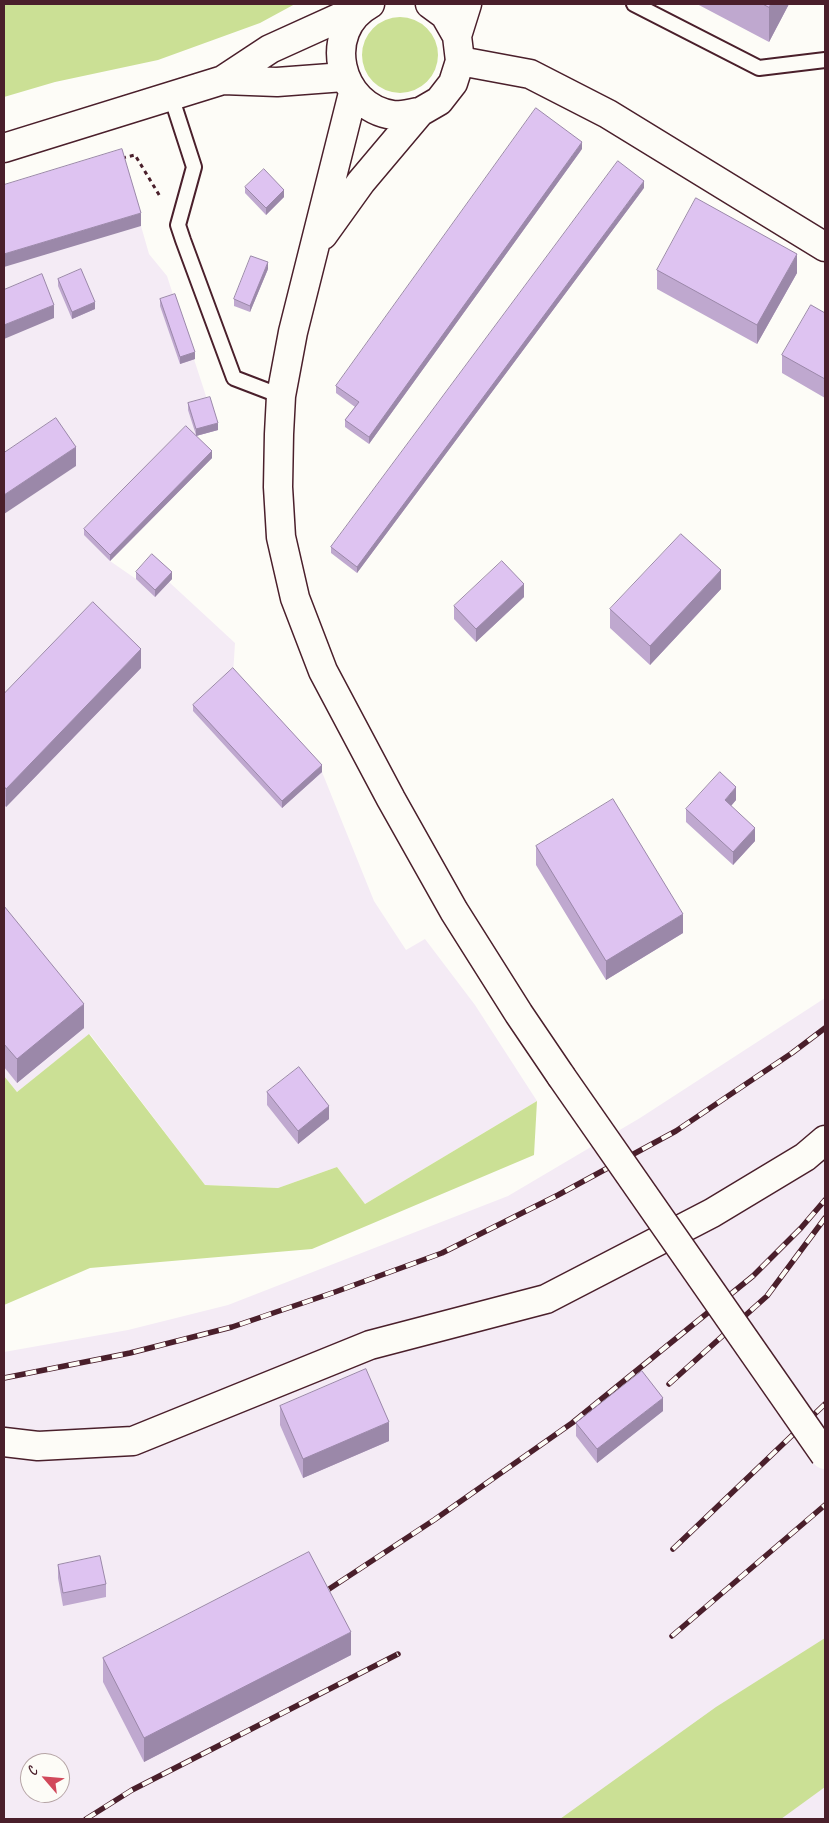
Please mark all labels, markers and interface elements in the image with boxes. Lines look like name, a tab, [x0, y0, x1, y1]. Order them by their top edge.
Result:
north arrow	[20, 1753, 70, 1803]
text: С	[23, 1764, 41, 1778]

